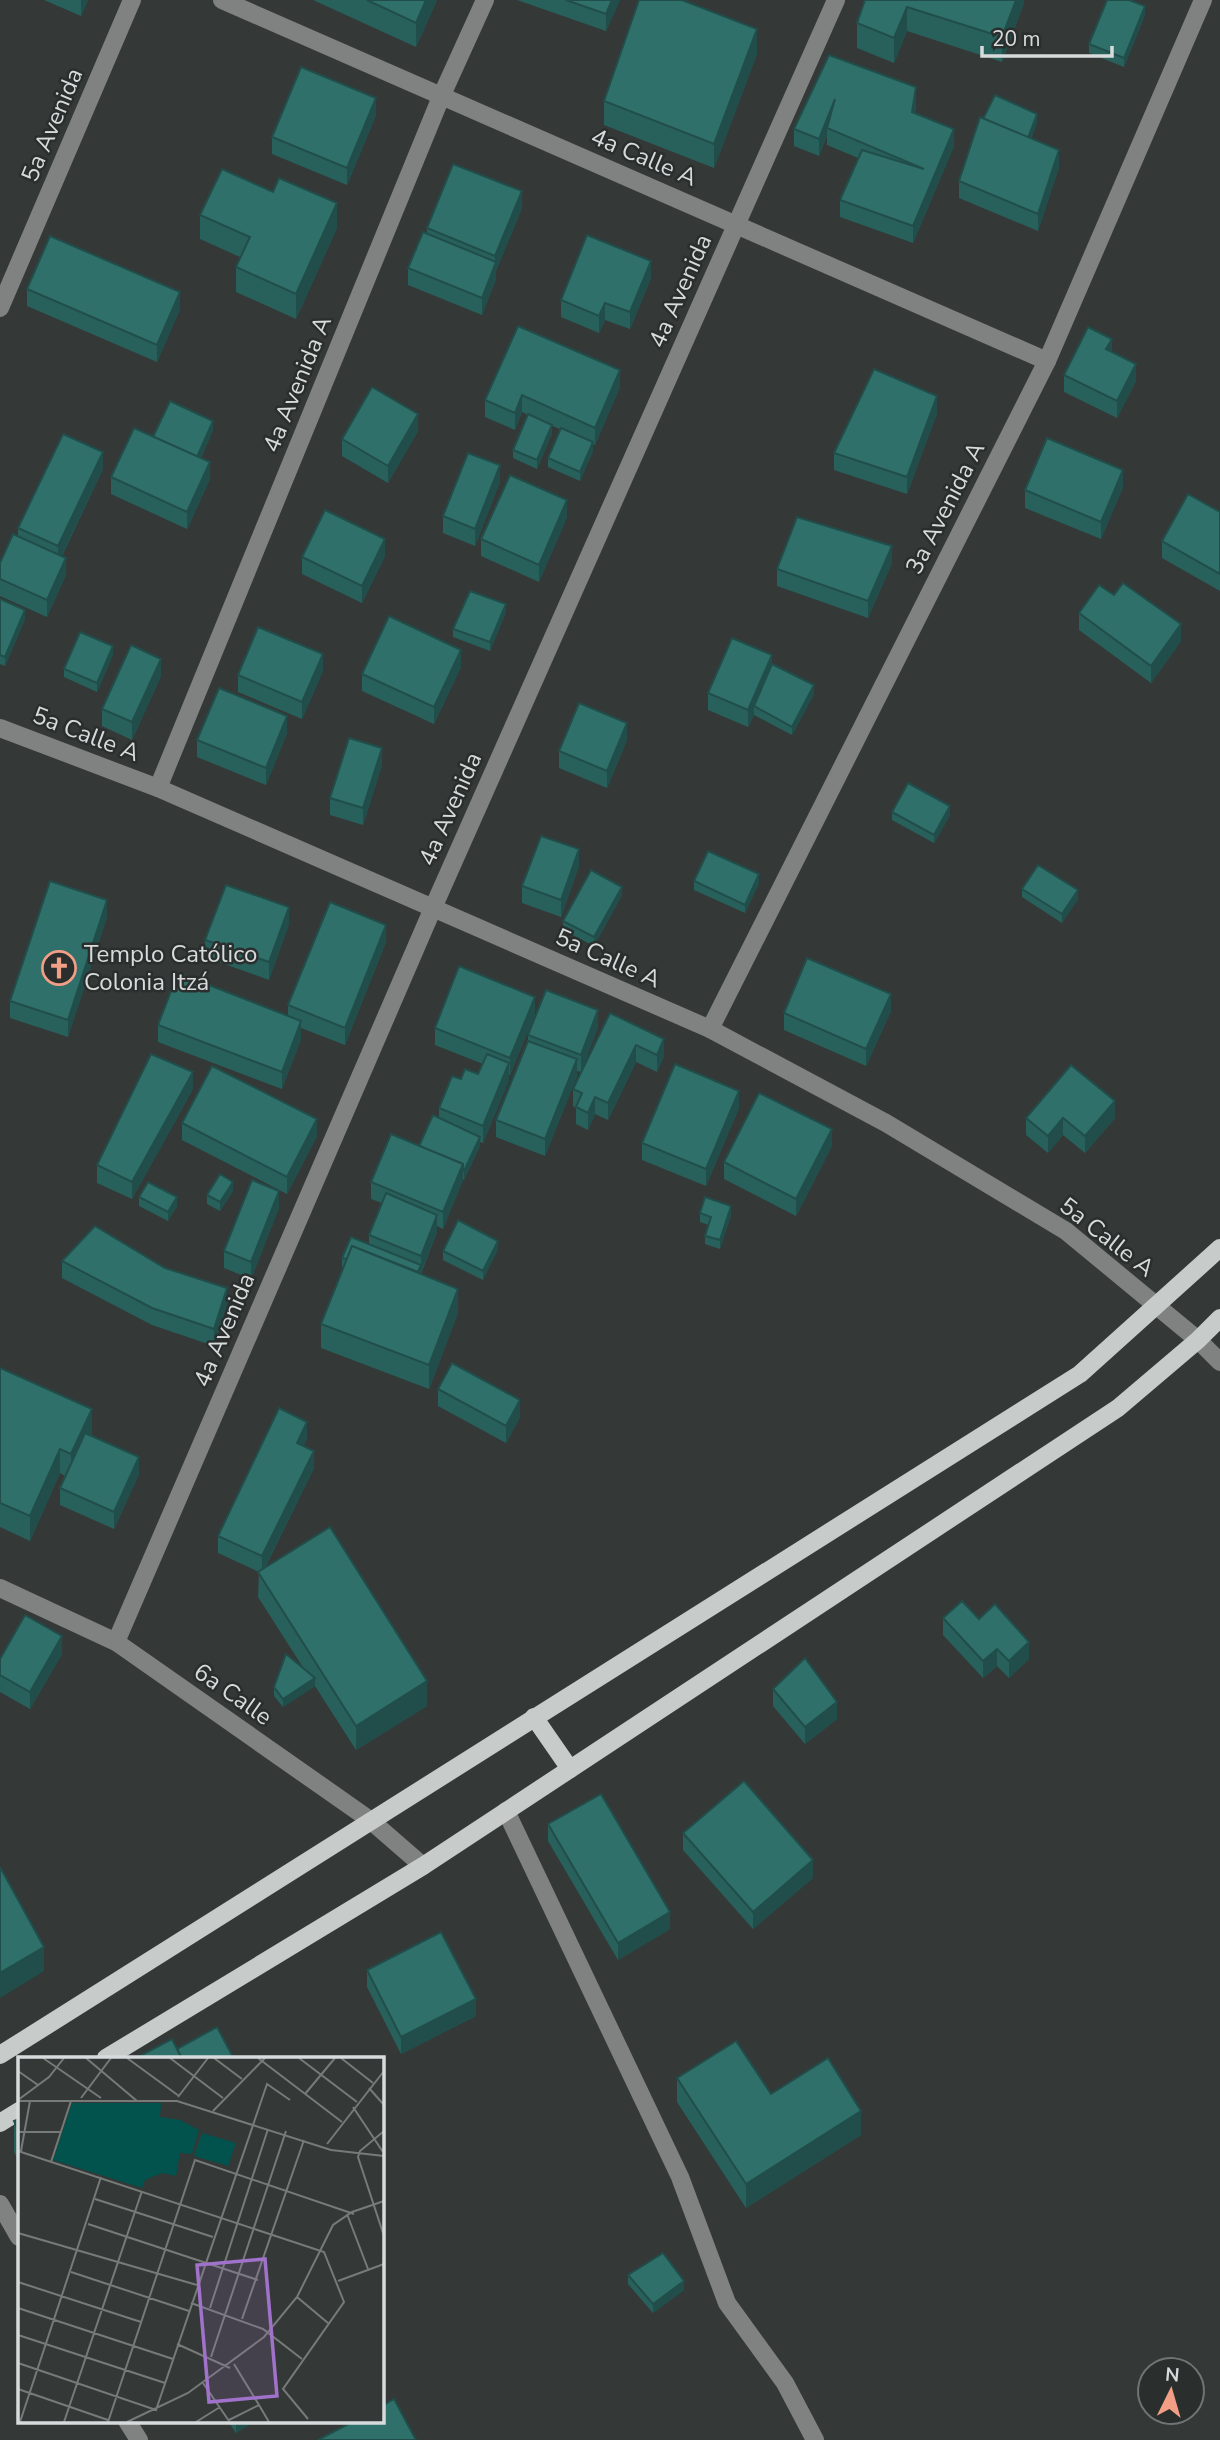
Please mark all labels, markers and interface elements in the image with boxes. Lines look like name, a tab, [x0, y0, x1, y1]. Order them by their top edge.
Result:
scale bar	[982, 14, 1112, 58]
text: 20 m	[992, 25, 1041, 53]
street label: 5a Avenida	[14, 63, 90, 187]
street label: 4a Calle A	[586, 120, 702, 194]
street label: 4a Avenida	[641, 229, 719, 353]
street label: 4a Avenida A	[255, 310, 339, 457]
street label: 3a Avenida A	[898, 436, 992, 580]
street label: 5a Calle A	[28, 699, 145, 769]
street label: 4a Avenida	[411, 747, 489, 871]
street label: 5a Calle A	[550, 921, 666, 996]
place label: Templo Católico Colonia Itzá	[84, 938, 257, 998]
church icon: Templo Católico Colonia Itzá	[40, 949, 78, 987]
street label: 5a Calle A	[1053, 1190, 1161, 1284]
street label: 4a Avenida	[186, 1268, 262, 1392]
street label: 6a Calle	[188, 1655, 278, 1733]
inset map	[18, 2057, 383, 2422]
north arrow	[1136, 2356, 1206, 2426]
text: N	[1164, 2361, 1181, 2389]

